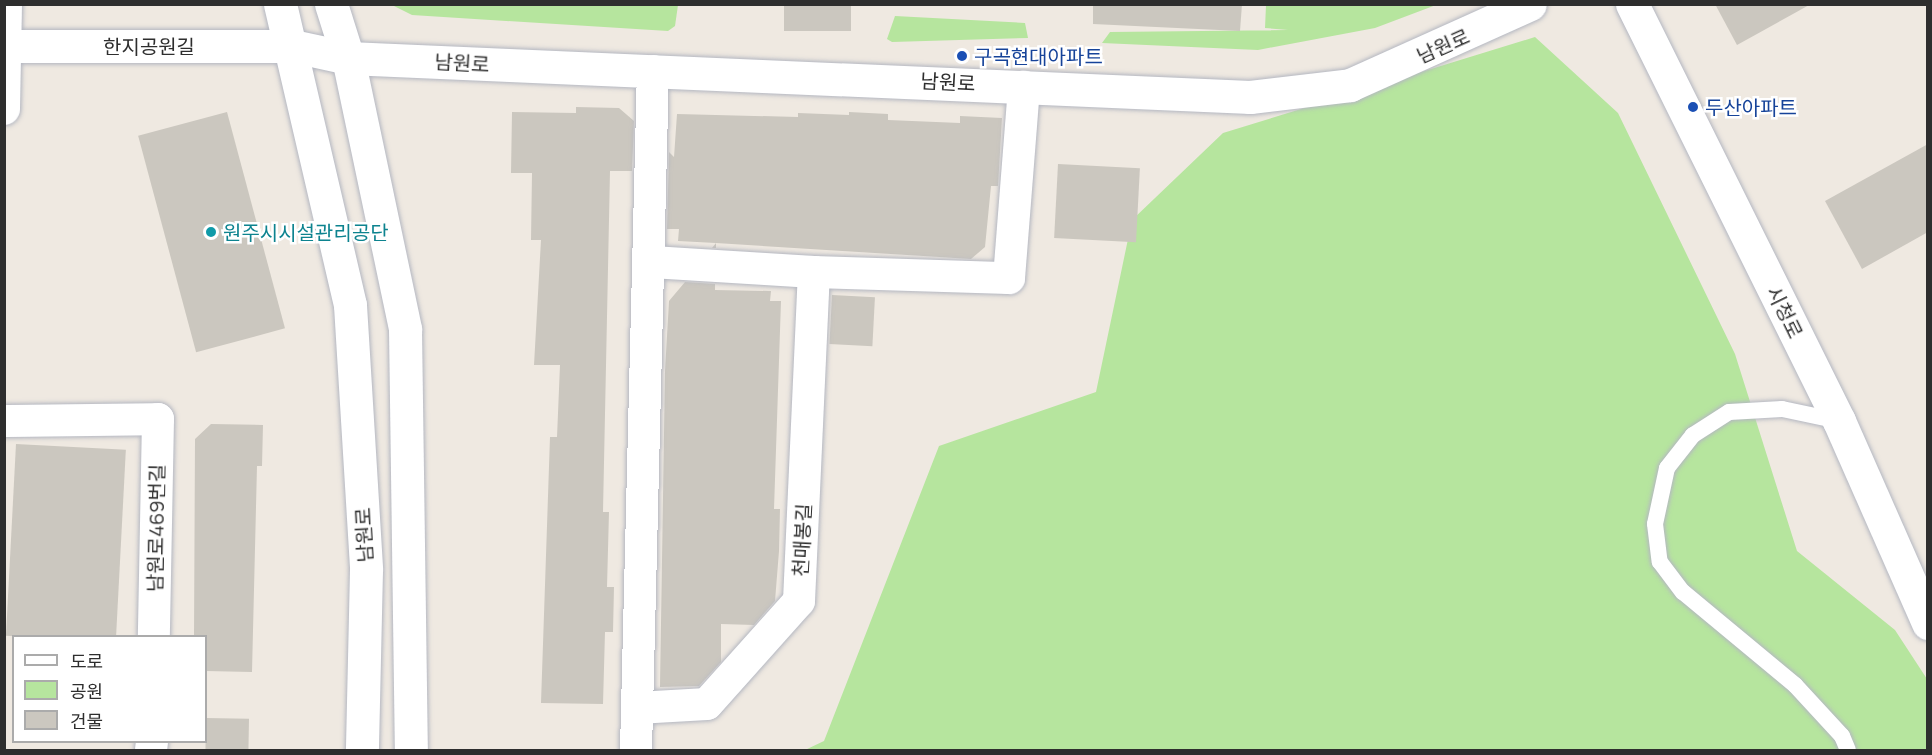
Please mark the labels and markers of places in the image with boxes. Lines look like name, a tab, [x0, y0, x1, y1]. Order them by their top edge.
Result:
place label: 구곡현대아파트	[974, 44, 1103, 68]
marker: 구곡현대아파트	[955, 49, 969, 63]
place label: 두산아파트	[1705, 95, 1797, 119]
marker: 두산아파트	[1686, 100, 1700, 114]
place label: 원주시시설관리공단	[223, 220, 389, 244]
marker: 원주시시설관리공단	[204, 225, 218, 239]

